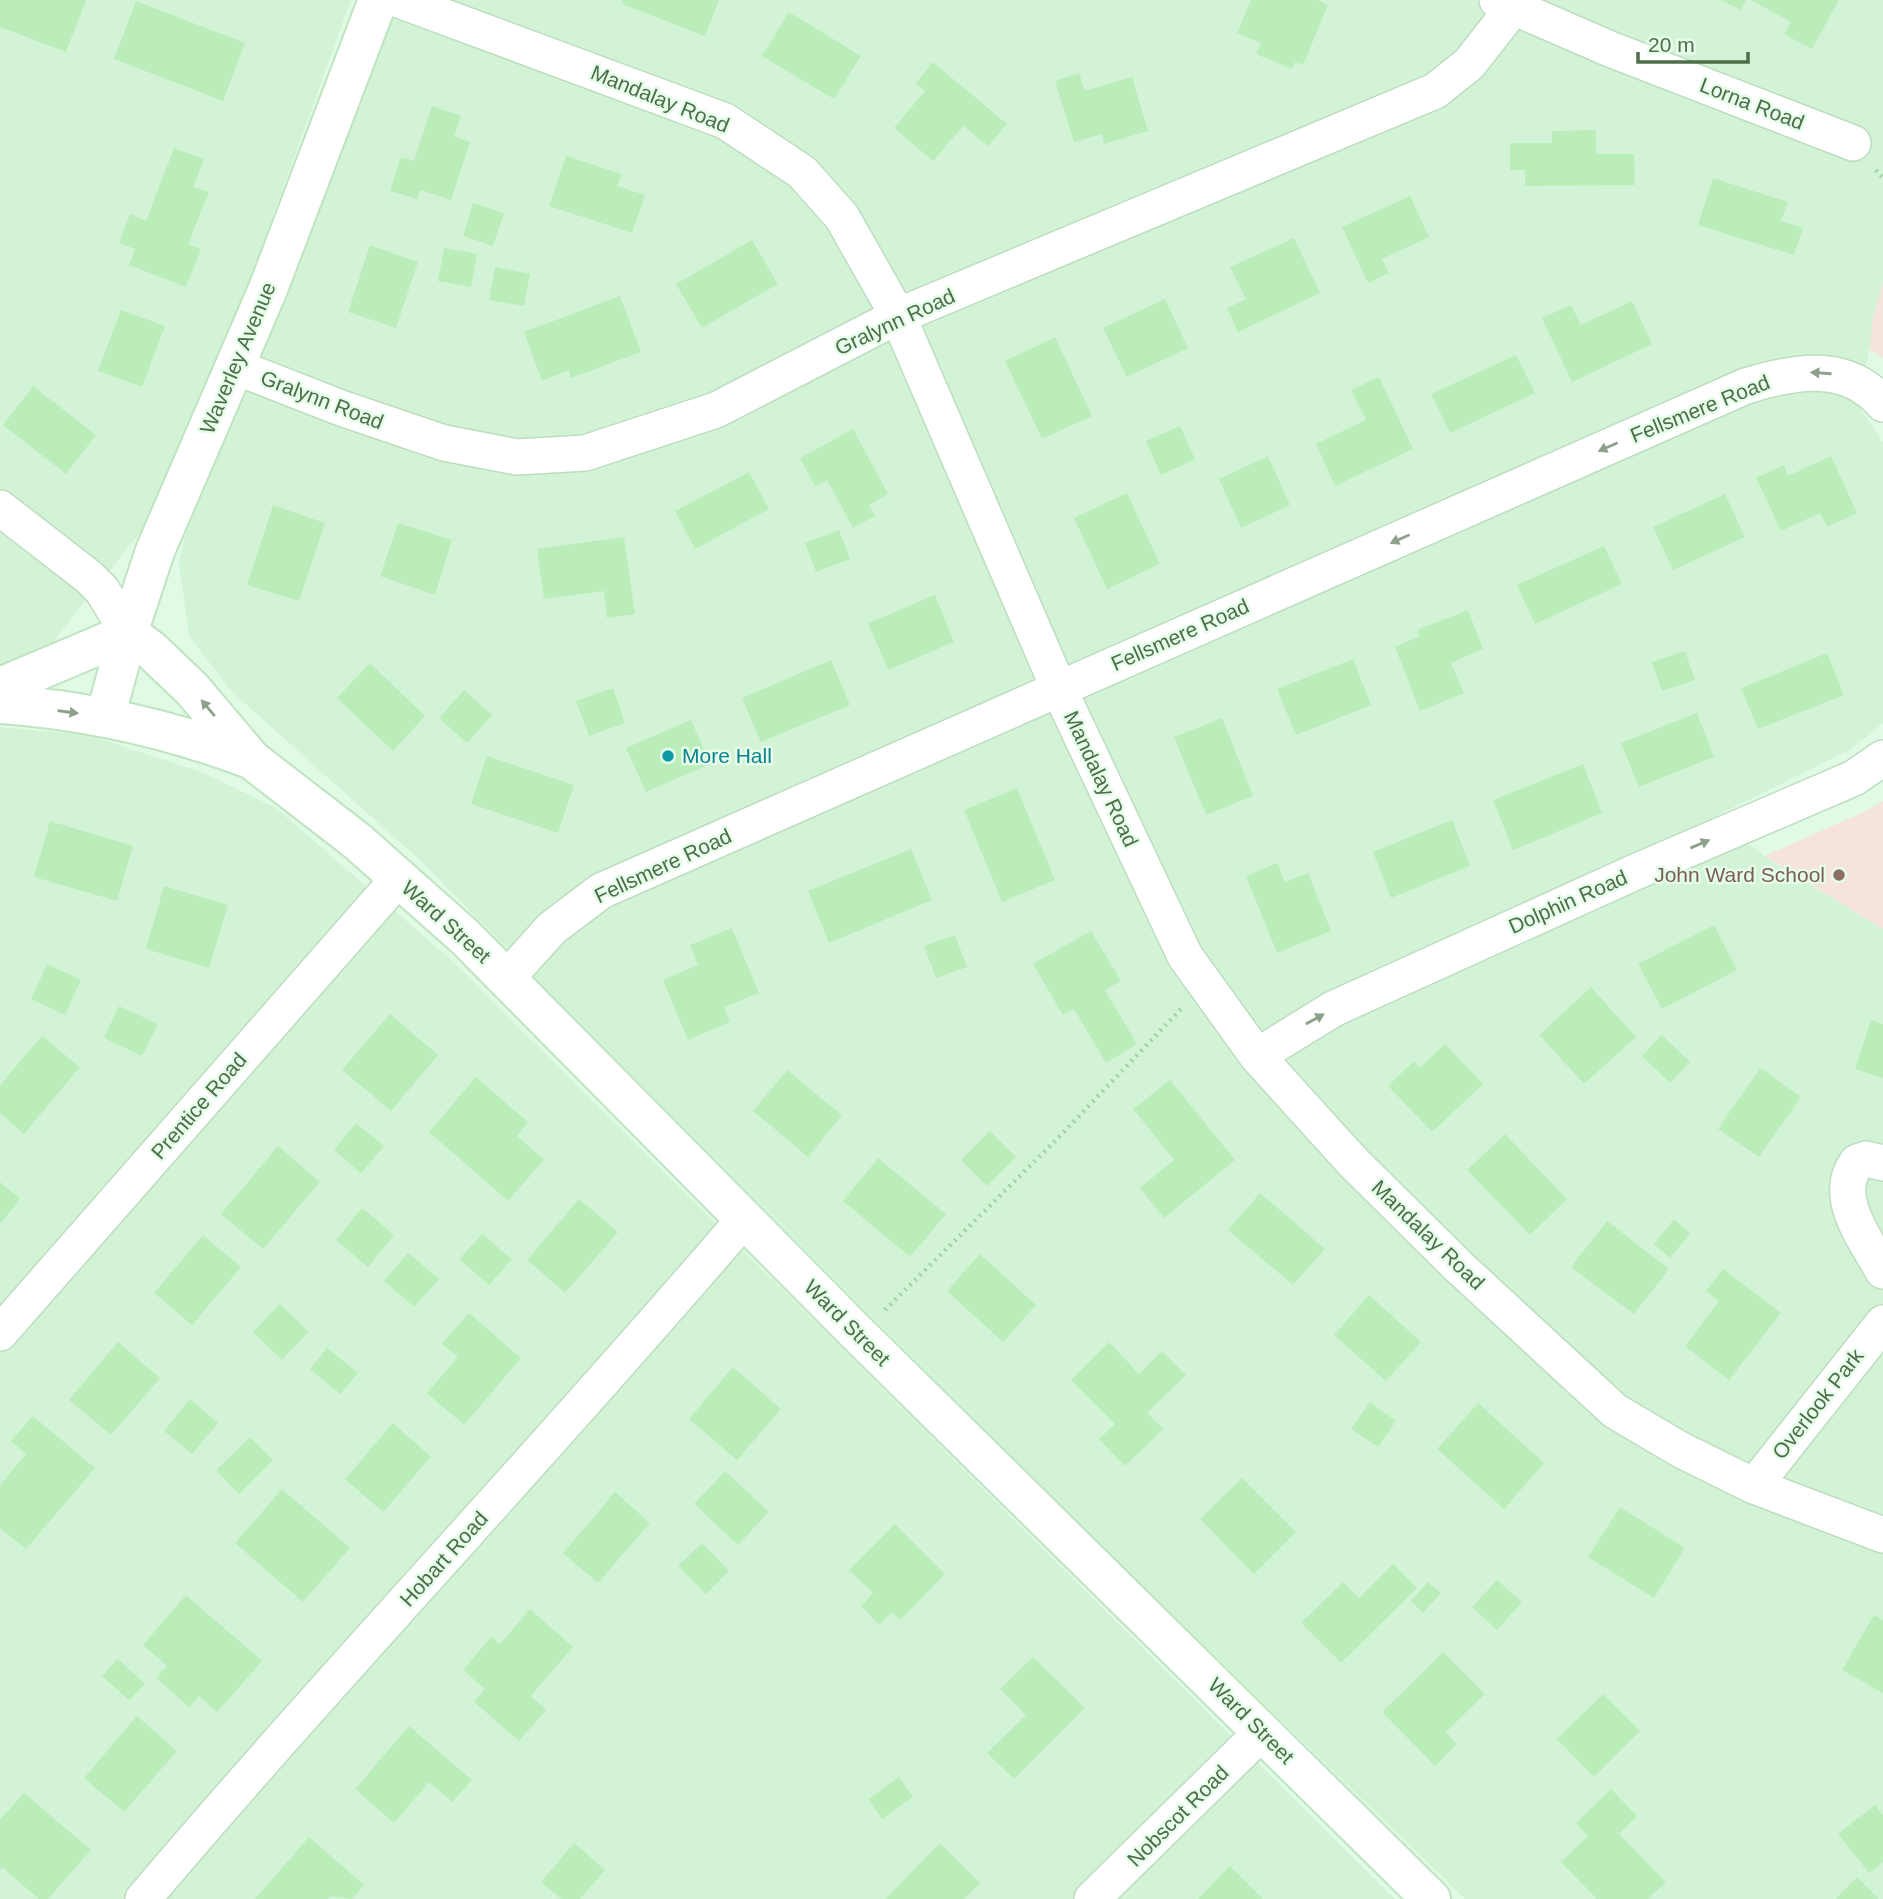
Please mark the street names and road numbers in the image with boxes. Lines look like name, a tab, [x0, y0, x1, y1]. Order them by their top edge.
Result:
street label: Mandalay Road	[588, 60, 733, 137]
street label: Lorna Road	[1697, 73, 1808, 134]
street label: Waverley Avenue	[195, 279, 280, 437]
street label: Gralynn Road	[831, 284, 958, 359]
street label: Gralynn Road	[258, 366, 387, 433]
street label: Fellsmere Road	[1627, 370, 1773, 447]
street label: Fellsmere Road	[1107, 594, 1252, 675]
street label: Mandalay Road	[1060, 707, 1143, 850]
street label: Fellsmere Road	[591, 824, 735, 907]
street label: Dolphin Road	[1505, 865, 1631, 938]
street label: Ward Street	[397, 876, 495, 968]
street label: Prentice Road	[146, 1048, 251, 1163]
street label: Mandalay Road	[1367, 1175, 1489, 1294]
street label: Ward Street	[800, 1275, 895, 1370]
street label: Overlook Park	[1768, 1344, 1868, 1463]
street label: Hobart Road	[395, 1507, 492, 1611]
street label: Ward Street	[1204, 1673, 1299, 1768]
street label: Nobscot Road	[1122, 1760, 1233, 1871]

